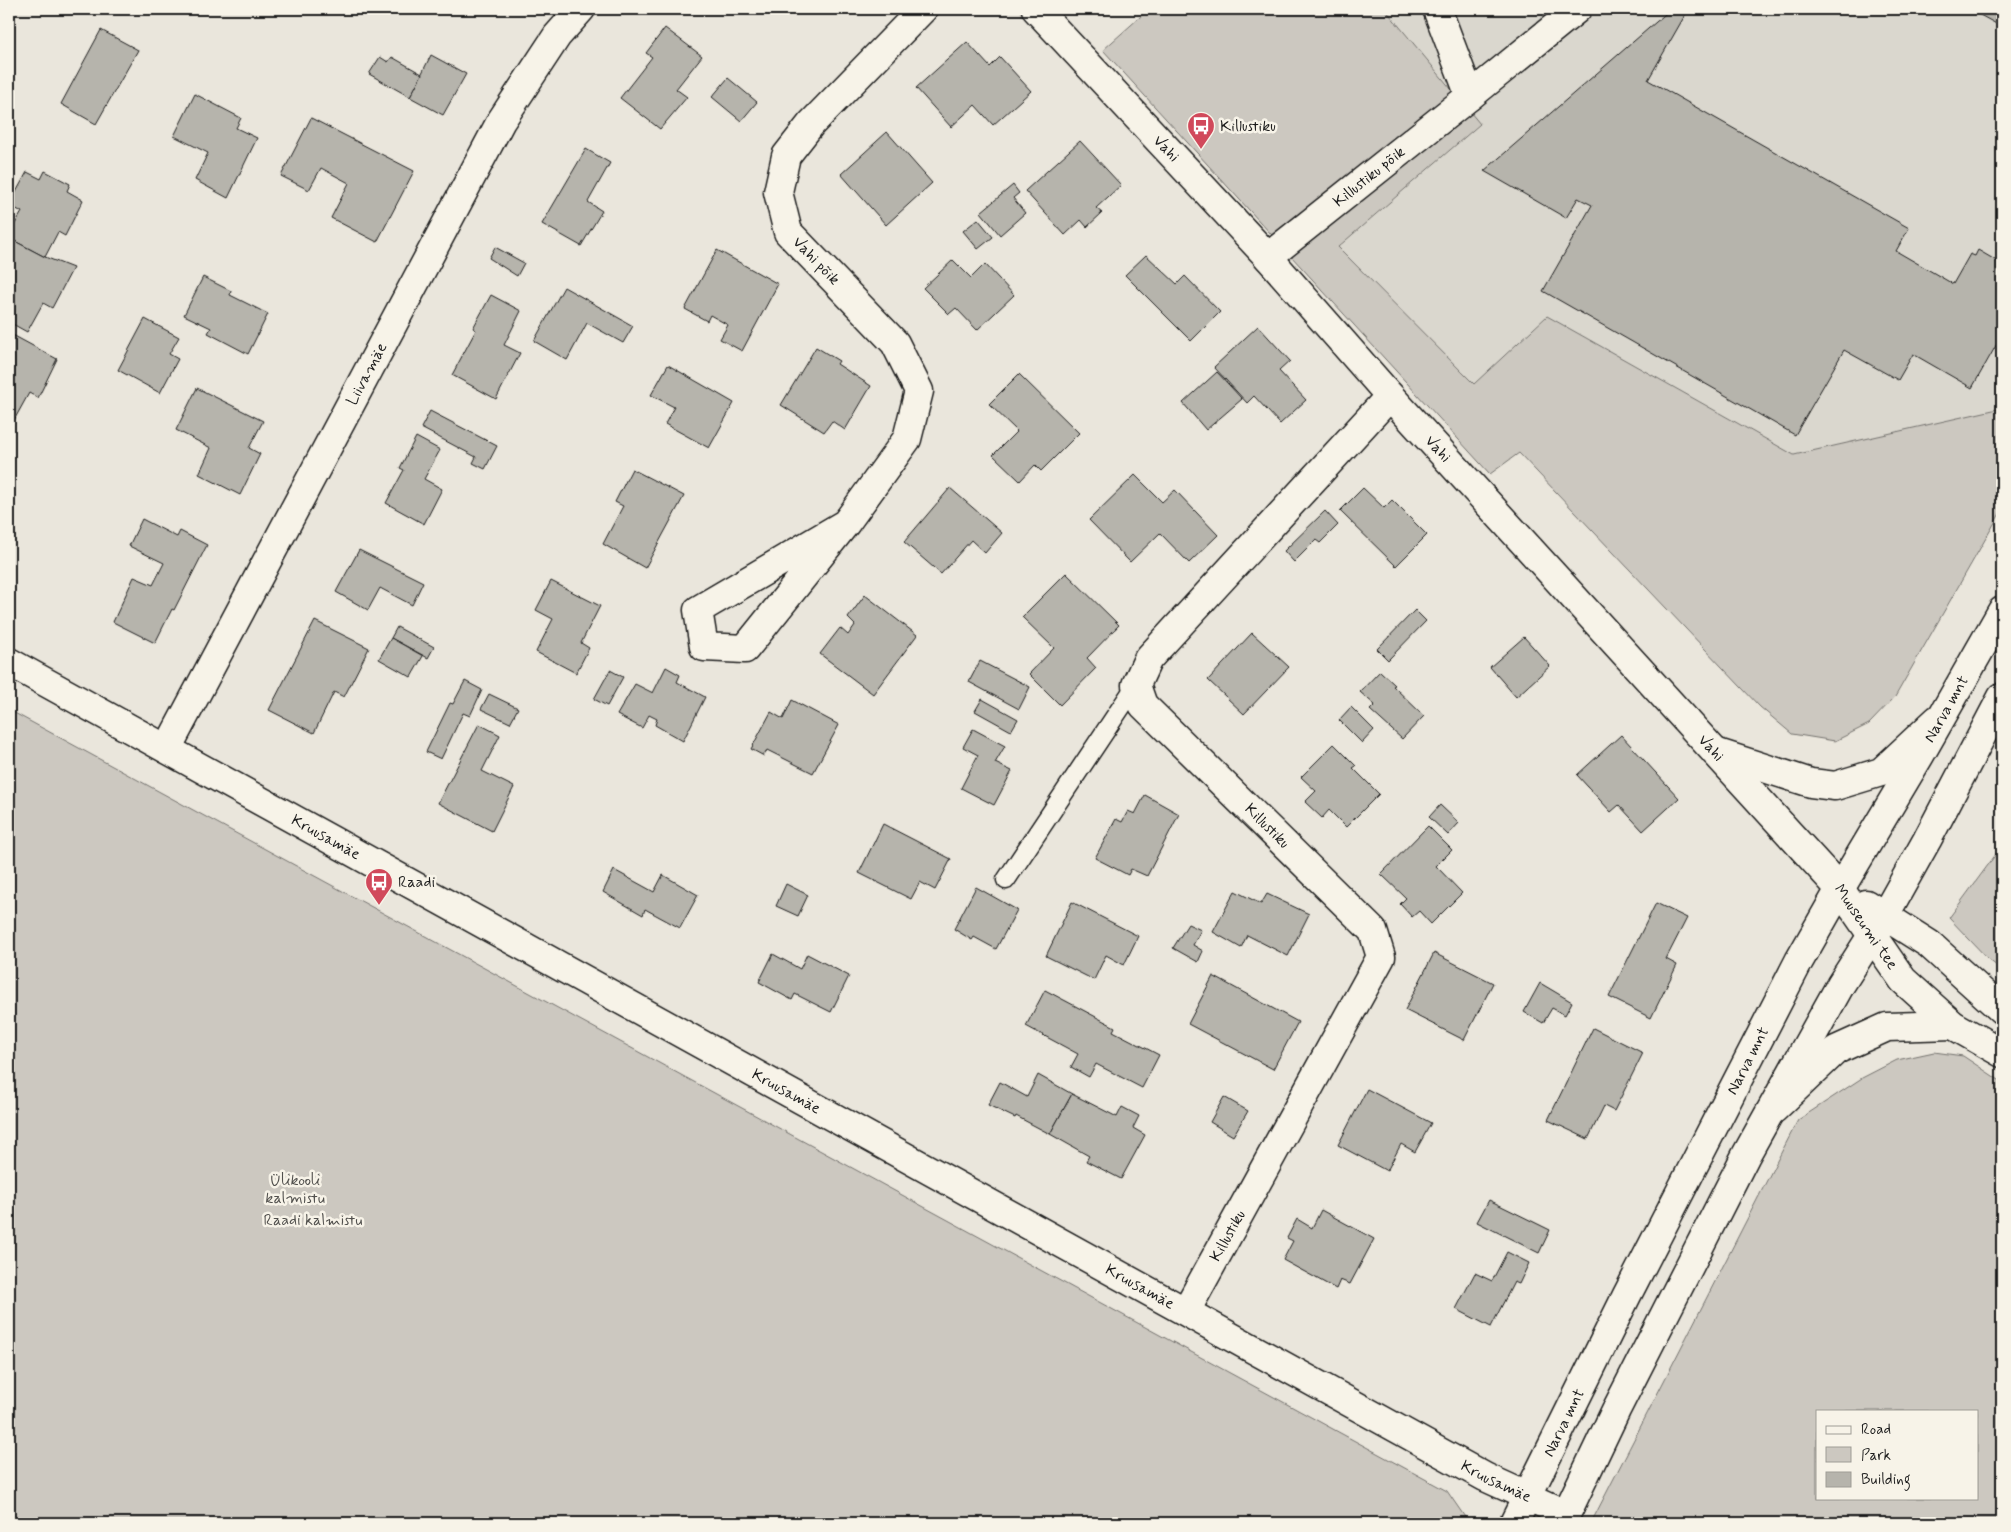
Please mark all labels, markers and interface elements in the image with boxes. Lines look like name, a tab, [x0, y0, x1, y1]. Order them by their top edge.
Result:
bus stop icon: Killustiku	[1186, 111, 1216, 150]
place label: Killustiku	[1220, 116, 1276, 137]
street label: Vahi	[1149, 130, 1184, 167]
street label: Killustiku põik	[1328, 141, 1409, 212]
street label: Vahi põik	[788, 232, 844, 290]
street label: Liivamäe	[341, 339, 392, 409]
street label: Vahi	[1420, 431, 1456, 467]
street label: Narva mnt	[1919, 671, 1974, 746]
street label: Vahi	[1693, 730, 1729, 766]
street label: Killustiku	[1240, 799, 1294, 853]
street label: Kruusamäe	[288, 809, 364, 865]
bus stop icon: Raadi	[364, 867, 394, 906]
place label: Raadi	[398, 872, 435, 893]
street label: Muuseumi tee	[1829, 880, 1903, 974]
street label: Narva mnt	[1721, 1023, 1774, 1098]
street label: Kruusamäe	[748, 1064, 825, 1119]
park label: Ülikooli kalmistu	[265, 1170, 325, 1209]
street label: Killustiku	[1205, 1206, 1250, 1265]
park label: Raadi kalmistu	[264, 1210, 362, 1231]
street label: Kruusamäe	[1102, 1259, 1179, 1314]
street label: Narva mnt	[1538, 1385, 1590, 1460]
legend	[1816, 1410, 1978, 1500]
text: Road	[1861, 1420, 1891, 1440]
text: Park	[1861, 1446, 1891, 1466]
street label: Kruusamäe	[1457, 1455, 1535, 1507]
text: Building	[1861, 1470, 1911, 1491]

